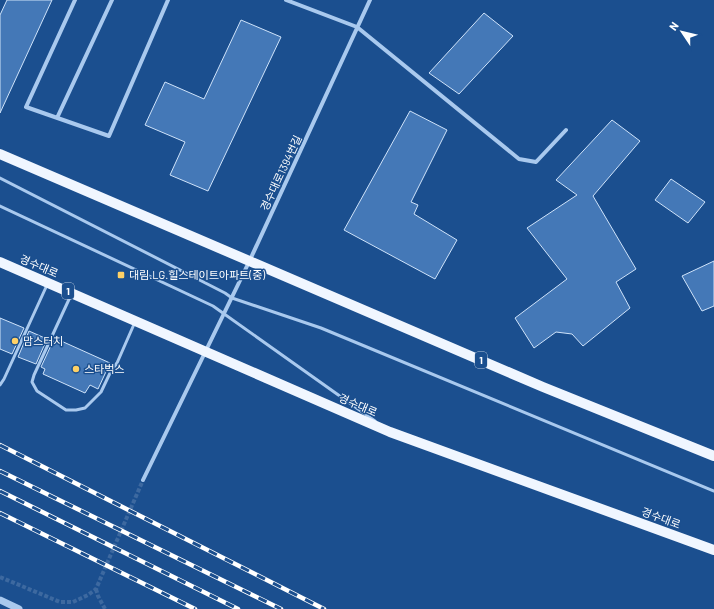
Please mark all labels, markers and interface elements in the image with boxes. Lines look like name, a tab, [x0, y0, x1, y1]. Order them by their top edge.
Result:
north arrow	[662, 12, 702, 52]
text: N	[666, 19, 681, 33]
street label: 경수대로1394번길	[257, 133, 304, 213]
street label: 경수대로	[18, 252, 60, 279]
place label: 대림.LG.힐스테이트아파트(중)	[129, 268, 265, 281]
marker: 대림.LG.힐스테이트아파트(중)	[116, 270, 126, 280]
road number: 1	[62, 283, 74, 299]
place label: 맘스터치	[23, 334, 63, 347]
marker: 맘스터치	[10, 336, 20, 346]
road number: 1	[475, 352, 487, 368]
place label: 스타벅스	[84, 362, 124, 375]
marker: 스타벅스	[71, 364, 81, 374]
street label: 경수대로	[337, 391, 379, 418]
street label: 경수대로	[640, 504, 682, 531]

